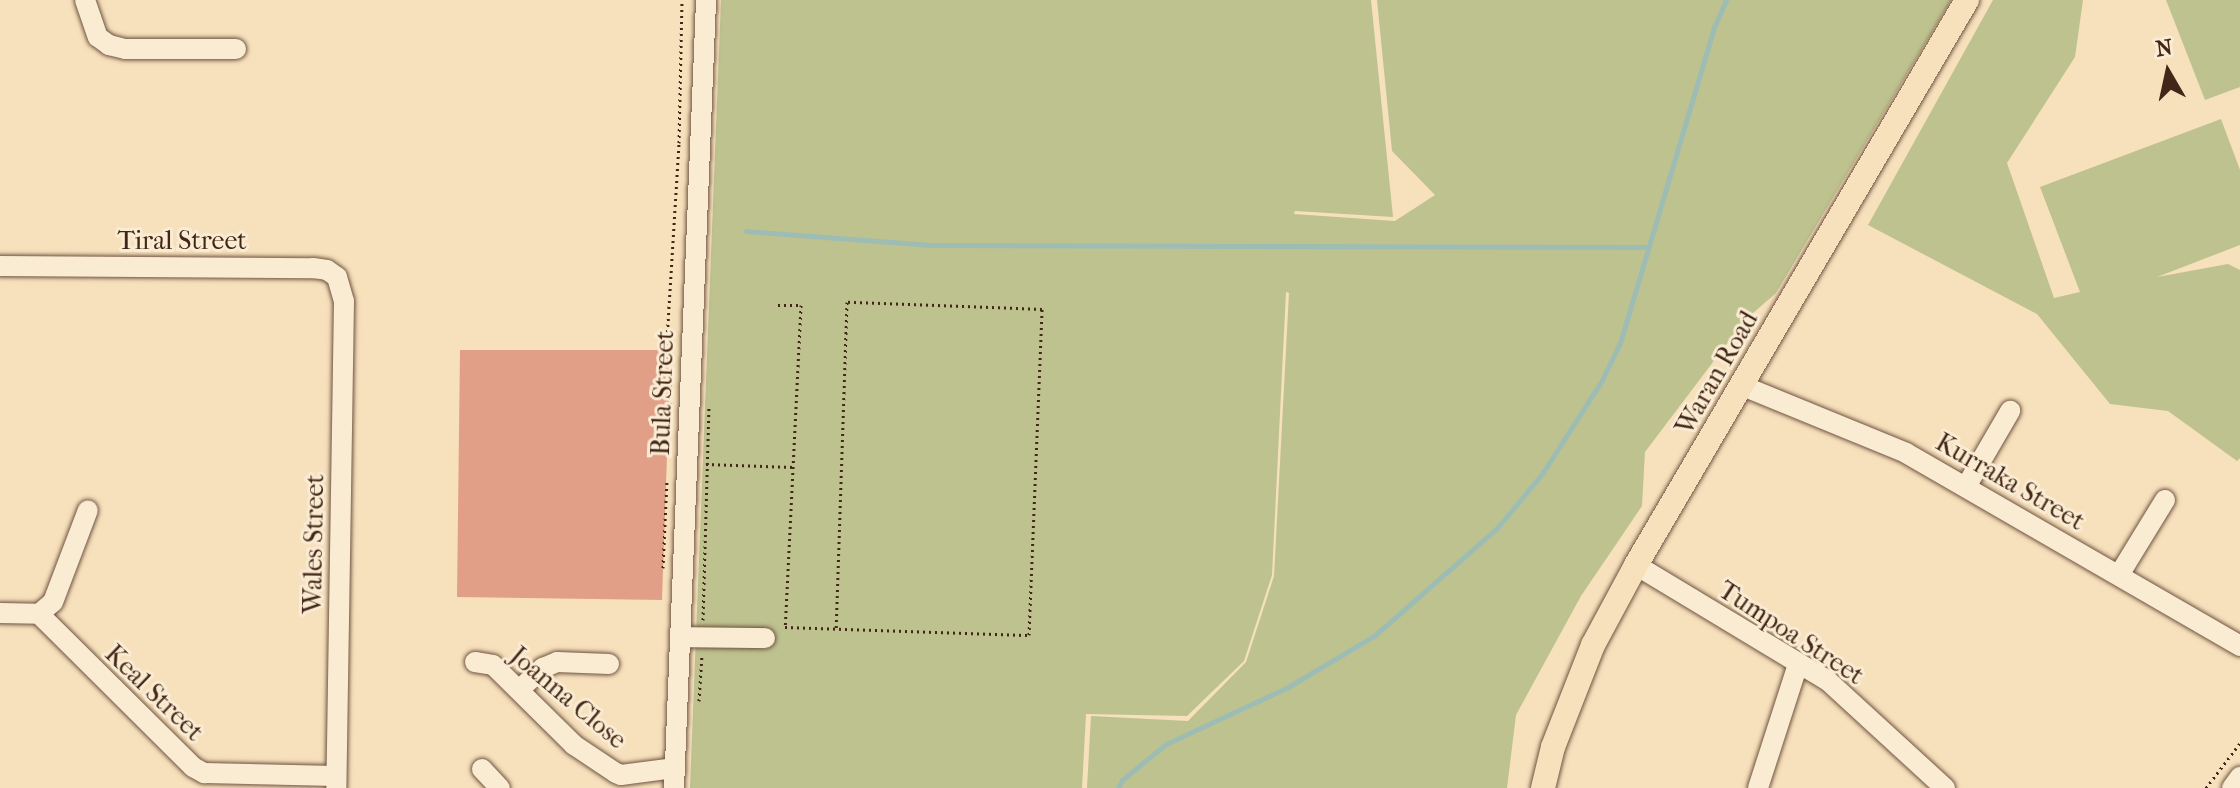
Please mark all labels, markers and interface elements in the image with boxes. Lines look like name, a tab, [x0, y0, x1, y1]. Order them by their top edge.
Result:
north arrow	[2128, 32, 2208, 112]
text: N	[2154, 34, 2175, 62]
street label: Tiral Street	[117, 225, 247, 257]
street label: Waran Road	[1669, 306, 1765, 440]
street label: Bula Street	[645, 330, 681, 456]
street label: Kurraka Street	[1930, 427, 2090, 537]
street label: Wales Street	[297, 474, 331, 614]
street label: Tumpoa Street	[1713, 575, 1869, 691]
street label: Keal Street	[98, 638, 210, 748]
street label: Joanna Close	[503, 640, 633, 756]

